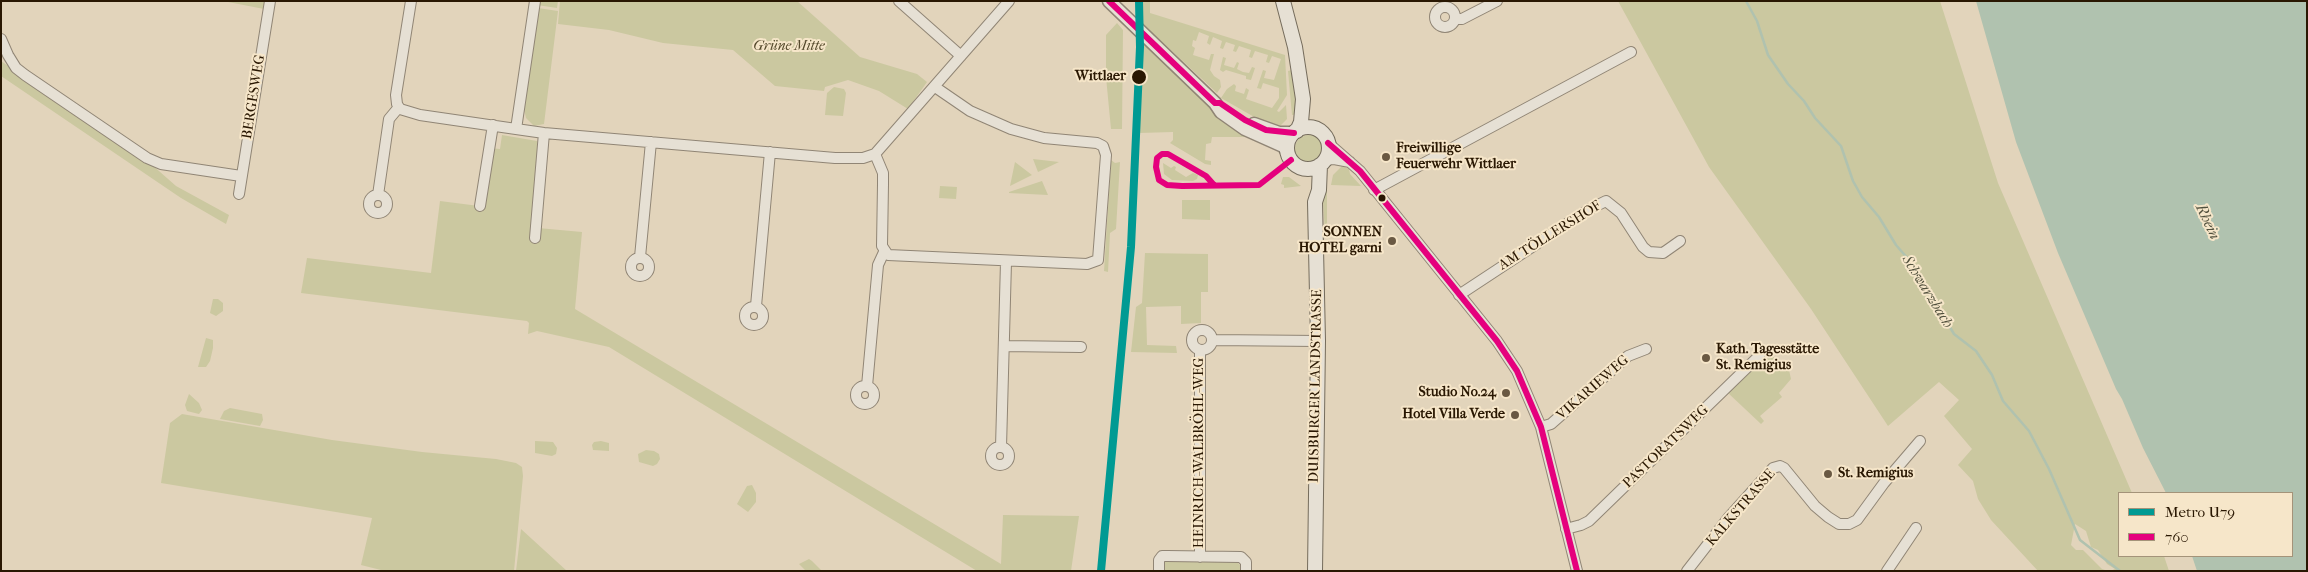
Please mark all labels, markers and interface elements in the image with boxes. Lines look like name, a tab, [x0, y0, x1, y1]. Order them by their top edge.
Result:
park label: Grüne Mitte	[753, 39, 825, 55]
street label: BERGESWEG	[239, 54, 269, 140]
marker: Wittlaer	[1130, 68, 1148, 86]
place label: Wittlaer	[1075, 69, 1126, 85]
place label: Freiwillige Feuerwehr Wittlaer	[1396, 141, 1516, 174]
marker: Freiwillige Feuerwehr Wittlaer	[1380, 151, 1392, 163]
unlabelled marker	[1377, 193, 1387, 203]
street label: AM TÖLLERSHOF	[1496, 198, 1604, 274]
water label: Rhein	[2191, 201, 2223, 243]
place label: SONNEN HOTEL garni	[1298, 225, 1382, 258]
marker: SONNEN HOTEL garni	[1386, 235, 1398, 247]
water label: Schwarzbach	[1898, 252, 1956, 332]
street label: DUISBURGER LANDSTRASSE	[1306, 289, 1326, 483]
place label: Kath. Tagesstätte St. Remigius	[1716, 342, 1819, 374]
street label: VIKARIEWEG	[1553, 352, 1633, 424]
marker: Kath. Tagesstätte St. Remigius	[1700, 352, 1712, 364]
street label: HEINRICH-WALBRÖHL-WEG	[1192, 358, 1208, 548]
place label: Studio No.24	[1419, 385, 1496, 401]
marker: Studio No.24	[1500, 387, 1512, 399]
street label: PASTORATSWEG	[1620, 402, 1712, 492]
place label: Hotel Villa Verde	[1402, 407, 1505, 423]
marker: Hotel Villa Verde	[1509, 409, 1521, 421]
street label: KALKSTRASSE	[1703, 466, 1779, 550]
place label: St. Remigius	[1838, 466, 1913, 482]
marker: St. Remigius	[1822, 468, 1834, 480]
legend	[2118, 492, 2293, 557]
text: Metro U79	[2165, 503, 2235, 521]
text: 760	[2165, 528, 2189, 546]

